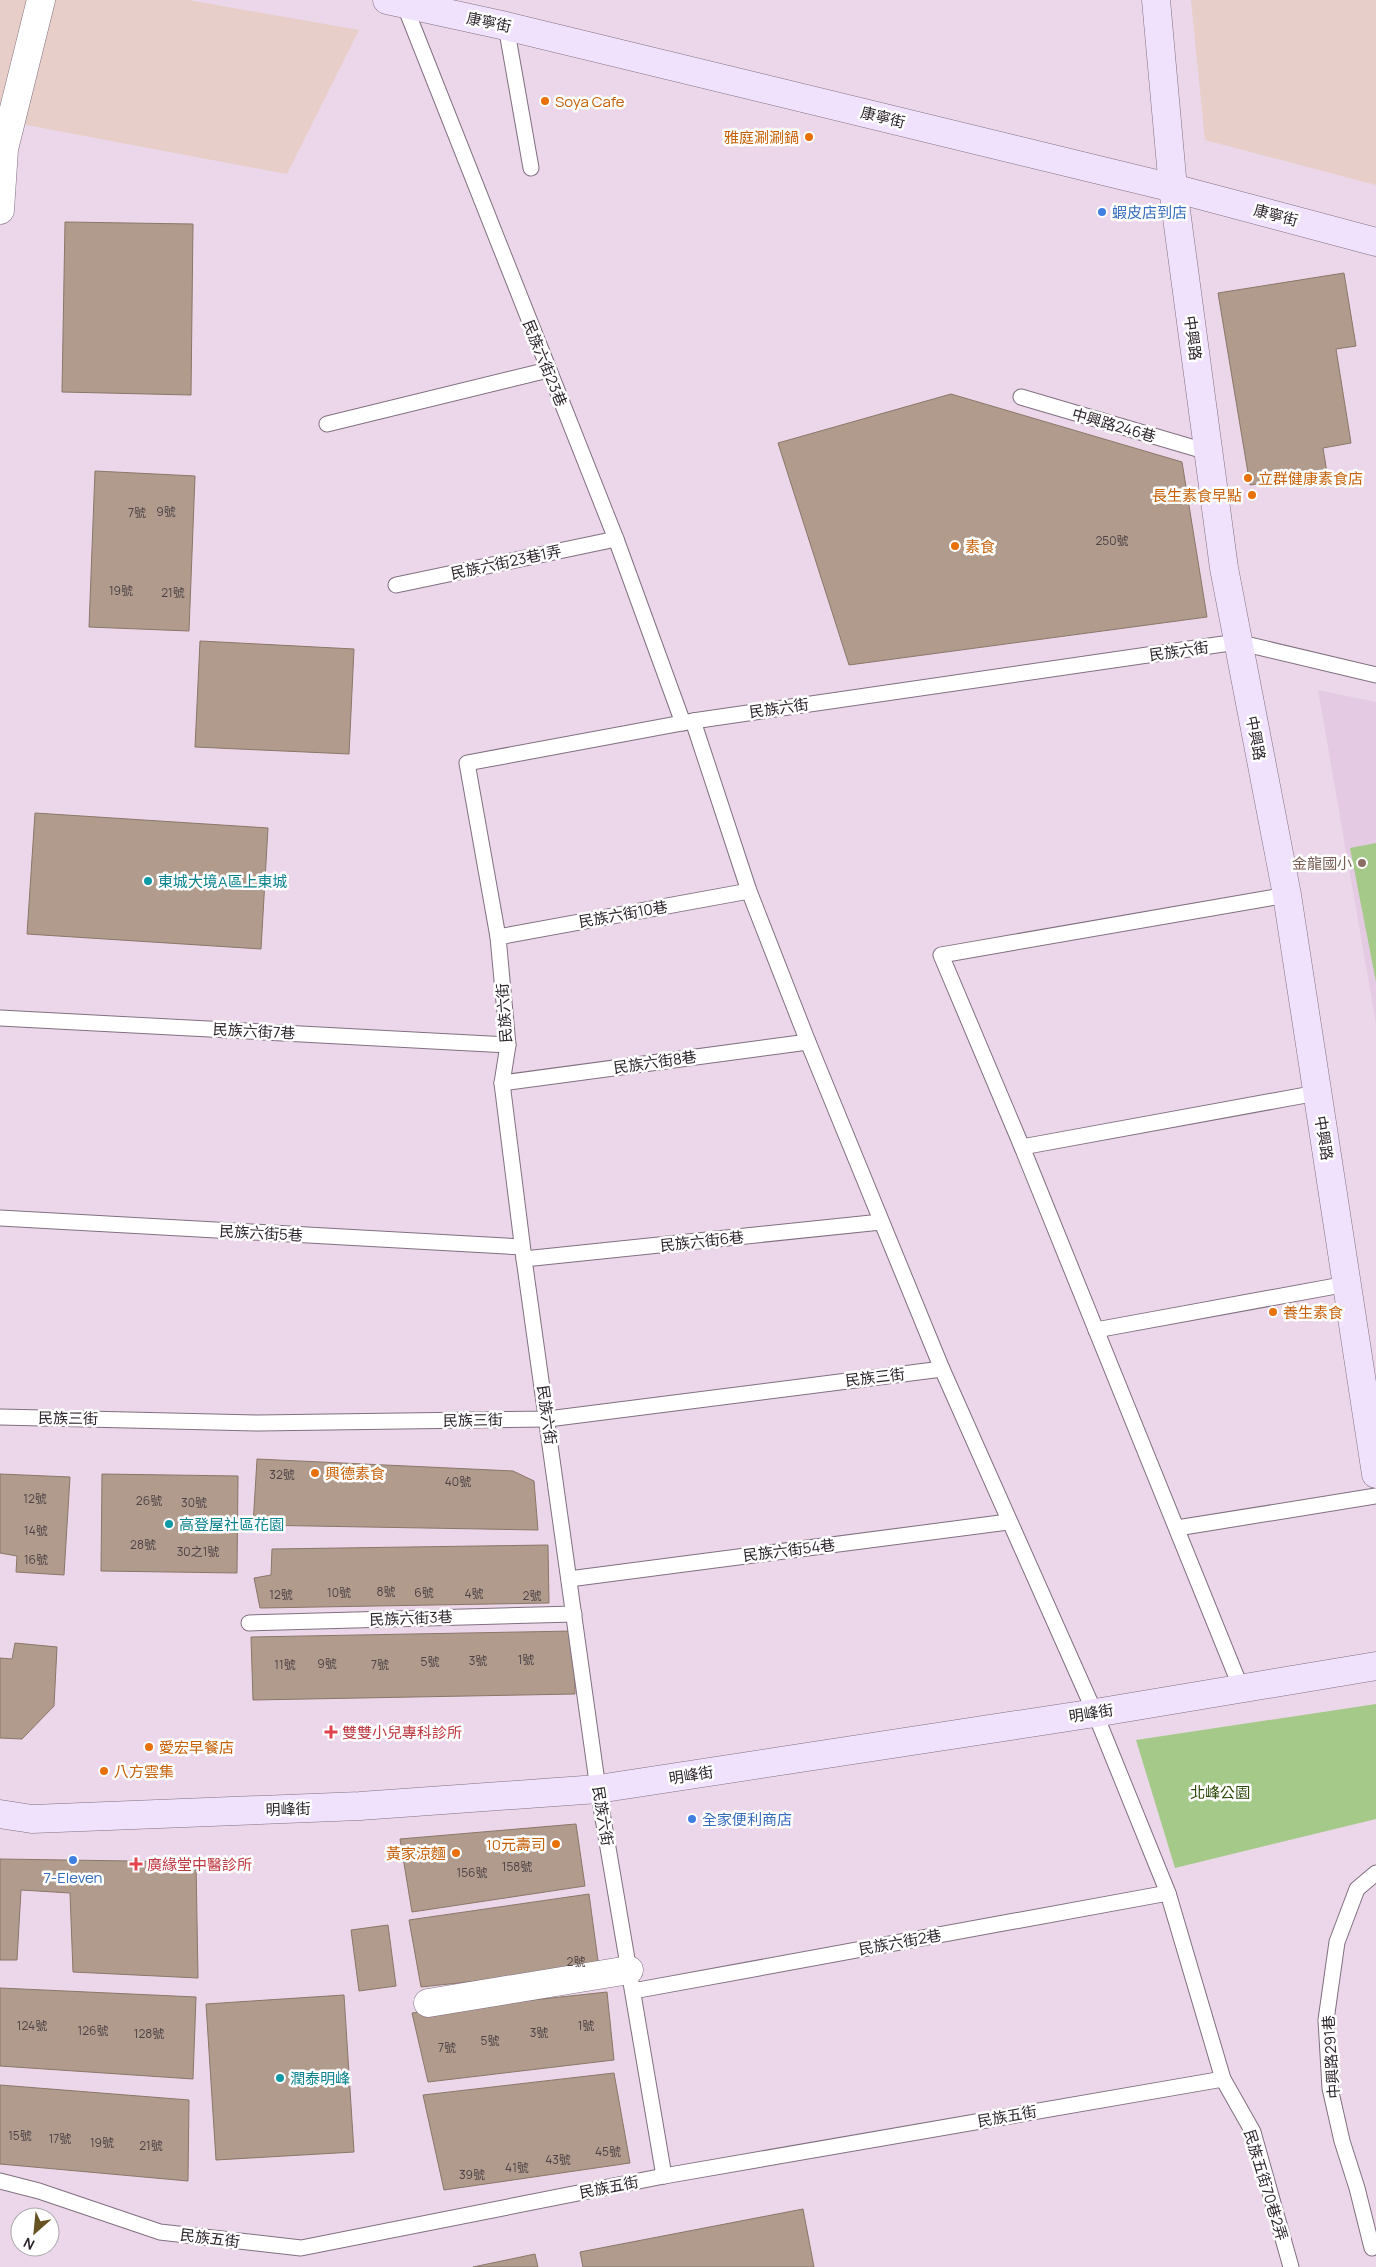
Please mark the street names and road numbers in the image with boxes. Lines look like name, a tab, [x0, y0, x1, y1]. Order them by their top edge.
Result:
street label: 康寧街	[465, 7, 513, 37]
street label: 康寧街	[859, 101, 907, 133]
street label: 康寧街	[1252, 199, 1300, 231]
street label: 中興路	[1179, 314, 1207, 362]
street label: 民族六街23巷	[518, 316, 572, 410]
street label: 中興路246巷	[1070, 403, 1158, 447]
street label: 民族六街23巷1弄	[449, 540, 563, 584]
street label: 民族六街	[1148, 636, 1210, 666]
street label: 民族六街	[748, 693, 810, 723]
street label: 中興路	[1241, 714, 1271, 762]
street label: 民族六街10巷	[577, 896, 669, 932]
street label: 民族六街	[491, 982, 517, 1044]
street label: 民族六街7巷	[212, 1018, 296, 1044]
street label: 民族六街8巷	[612, 1046, 698, 1078]
street label: 中興路	[1310, 1114, 1338, 1162]
street label: 民族六街5巷	[219, 1220, 303, 1246]
street label: 民族六街6巷	[659, 1226, 745, 1256]
street label: 民族三街	[844, 1363, 906, 1391]
street label: 民族六街	[532, 1384, 562, 1446]
street label: 民族三街	[38, 1407, 98, 1429]
street label: 民族三街	[443, 1409, 503, 1431]
street label: 民族六街54巷	[742, 1534, 836, 1566]
street label: 民族六街3巷	[369, 1606, 453, 1630]
street label: 明峰街	[1067, 1699, 1115, 1727]
street label: 明峰街	[667, 1761, 715, 1789]
street label: 民族六街	[588, 1785, 618, 1847]
street label: 明峰街	[265, 1798, 311, 1820]
street label: 民族六街2巷	[857, 1924, 943, 1960]
street label: 中興路291巷	[1318, 2015, 1344, 2099]
street label: 民族五街	[976, 2100, 1038, 2132]
street label: 民族五街70巷2弄	[1239, 2127, 1293, 2243]
street label: 民族五街	[578, 2171, 640, 2203]
street label: 民族五街	[179, 2224, 241, 2252]

